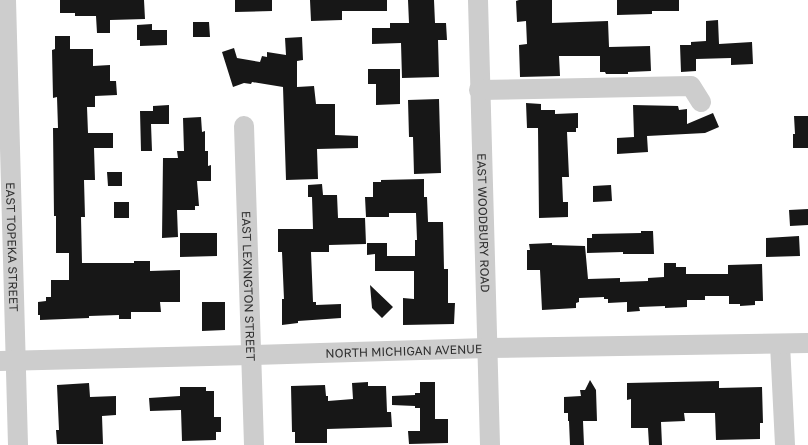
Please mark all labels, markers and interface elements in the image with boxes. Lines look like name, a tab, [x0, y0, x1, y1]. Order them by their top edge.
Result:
street label: EAST WOODBURY ROAD	[475, 153, 493, 293]
street label: EAST TOPEKA STREET	[3, 182, 22, 312]
street label: EAST LEXINGTON STREET	[239, 211, 259, 362]
street label: NORTH MICHIGAN AVENUE	[325, 341, 482, 360]

